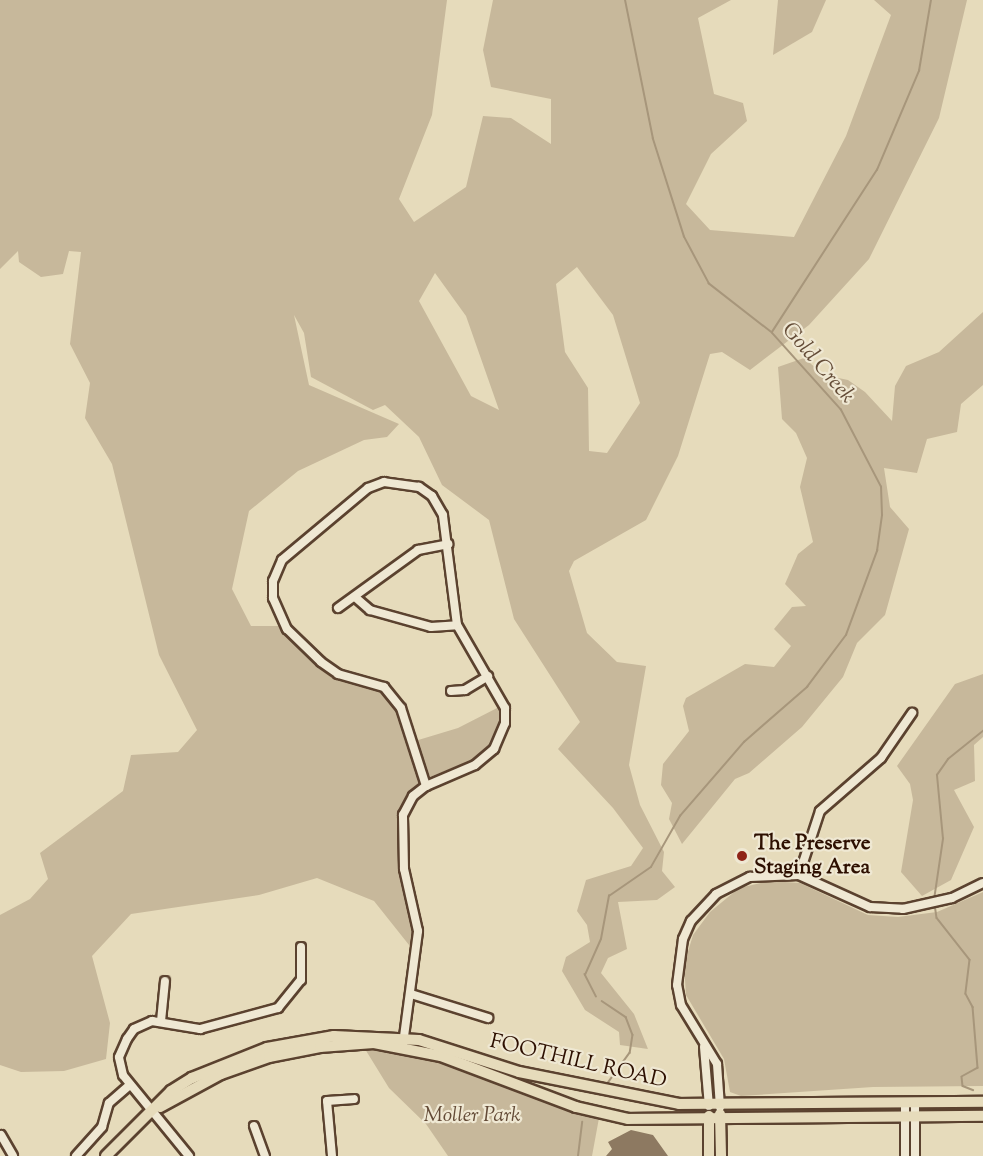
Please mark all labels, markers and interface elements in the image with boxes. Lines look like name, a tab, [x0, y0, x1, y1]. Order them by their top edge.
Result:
water label: Gold Creek	[775, 318, 859, 410]
place label: The Preserve Staging Area	[754, 831, 870, 881]
marker: The Preserve Staging Area	[735, 849, 749, 863]
street label: FOOTHILL ROAD	[487, 1029, 669, 1095]
park label: Moller Park	[424, 1103, 520, 1129]

